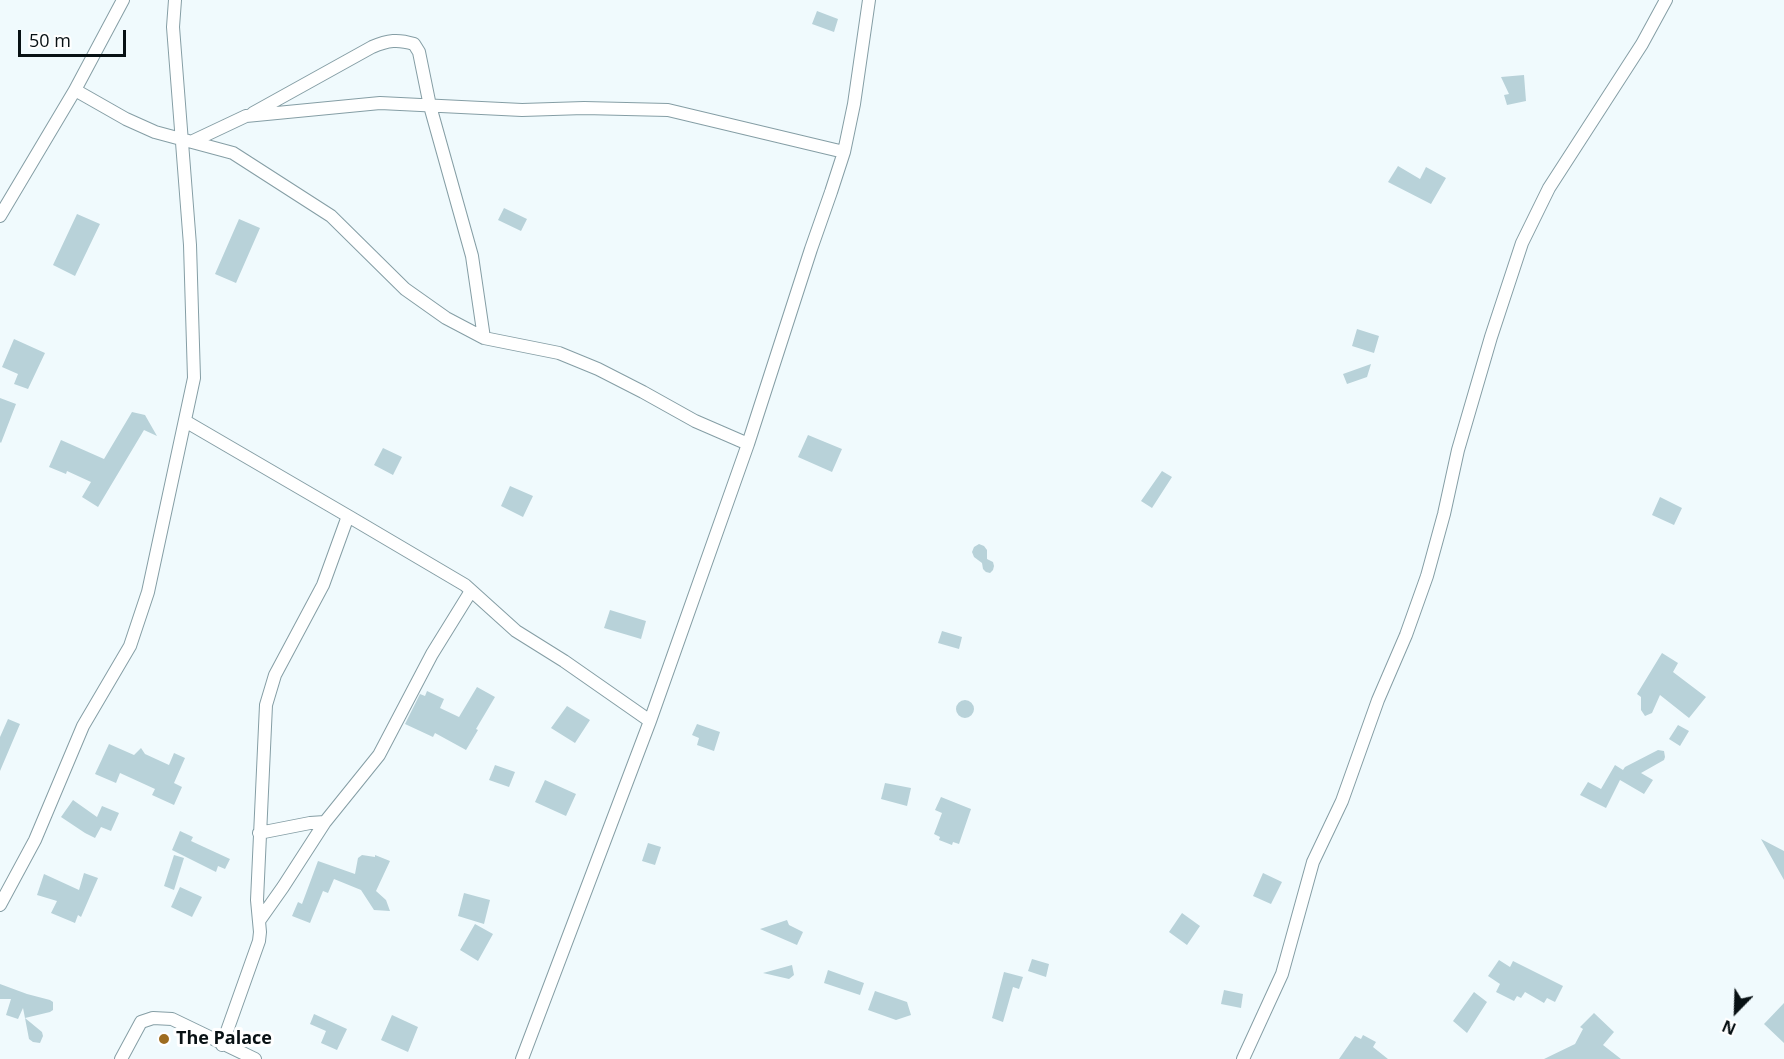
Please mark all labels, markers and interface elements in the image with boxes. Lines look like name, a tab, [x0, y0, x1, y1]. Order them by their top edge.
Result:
scale bar	[21, 18, 129, 56]
text: 50 m	[29, 28, 71, 52]
north arrow	[1706, 981, 1766, 1041]
text: N	[1719, 1015, 1739, 1040]
place label: The Palace	[176, 1028, 272, 1050]
marker: The Palace	[157, 1032, 171, 1046]

